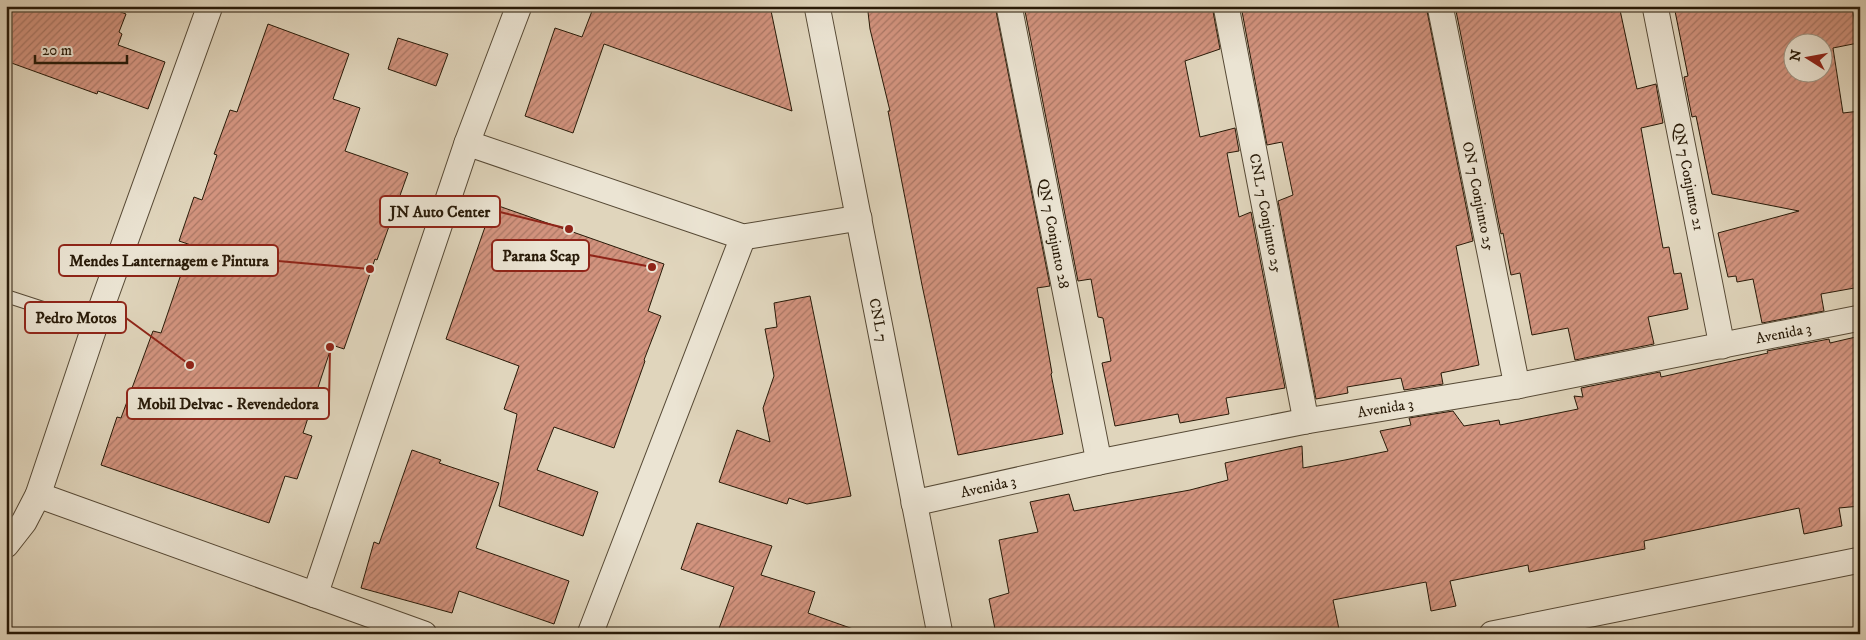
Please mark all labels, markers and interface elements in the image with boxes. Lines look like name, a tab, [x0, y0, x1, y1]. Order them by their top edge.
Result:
scale bar	[35, 32, 128, 64]
north arrow	[1784, 32, 1834, 82]
text: 20 m	[42, 41, 72, 60]
text: N	[1786, 48, 1806, 63]
street label: QN 7 Conjunto 21	[1668, 121, 1708, 232]
street label: ON 7 Conjunto 25	[1458, 140, 1498, 253]
street label: CNL 7 Conjunto 25	[1245, 152, 1286, 275]
street label: QN 7 Conjunto 28	[1033, 177, 1074, 290]
callout: JN Auto Center	[380, 196, 500, 227]
text: JN Auto Center	[388, 202, 491, 222]
callout: Parana Scap	[492, 240, 589, 271]
callout: Mendes Lanternagem e Pintura	[59, 245, 278, 276]
text: Parana Scap	[502, 246, 580, 266]
text: Mendes Lanternagem e Pintura	[69, 251, 270, 271]
street label: CNL 7	[864, 297, 892, 344]
callout: Pedro Motos	[25, 302, 126, 333]
text: Pedro Motos	[35, 308, 117, 328]
street label: Avenida 3	[1754, 319, 1813, 348]
callout: Mobil Delvac - Revendedora	[127, 388, 329, 419]
text: Mobil Delvac - Revendedora	[137, 394, 320, 414]
street label: Avenida 3	[1356, 394, 1415, 422]
street label: Avenida 3	[959, 472, 1018, 502]

